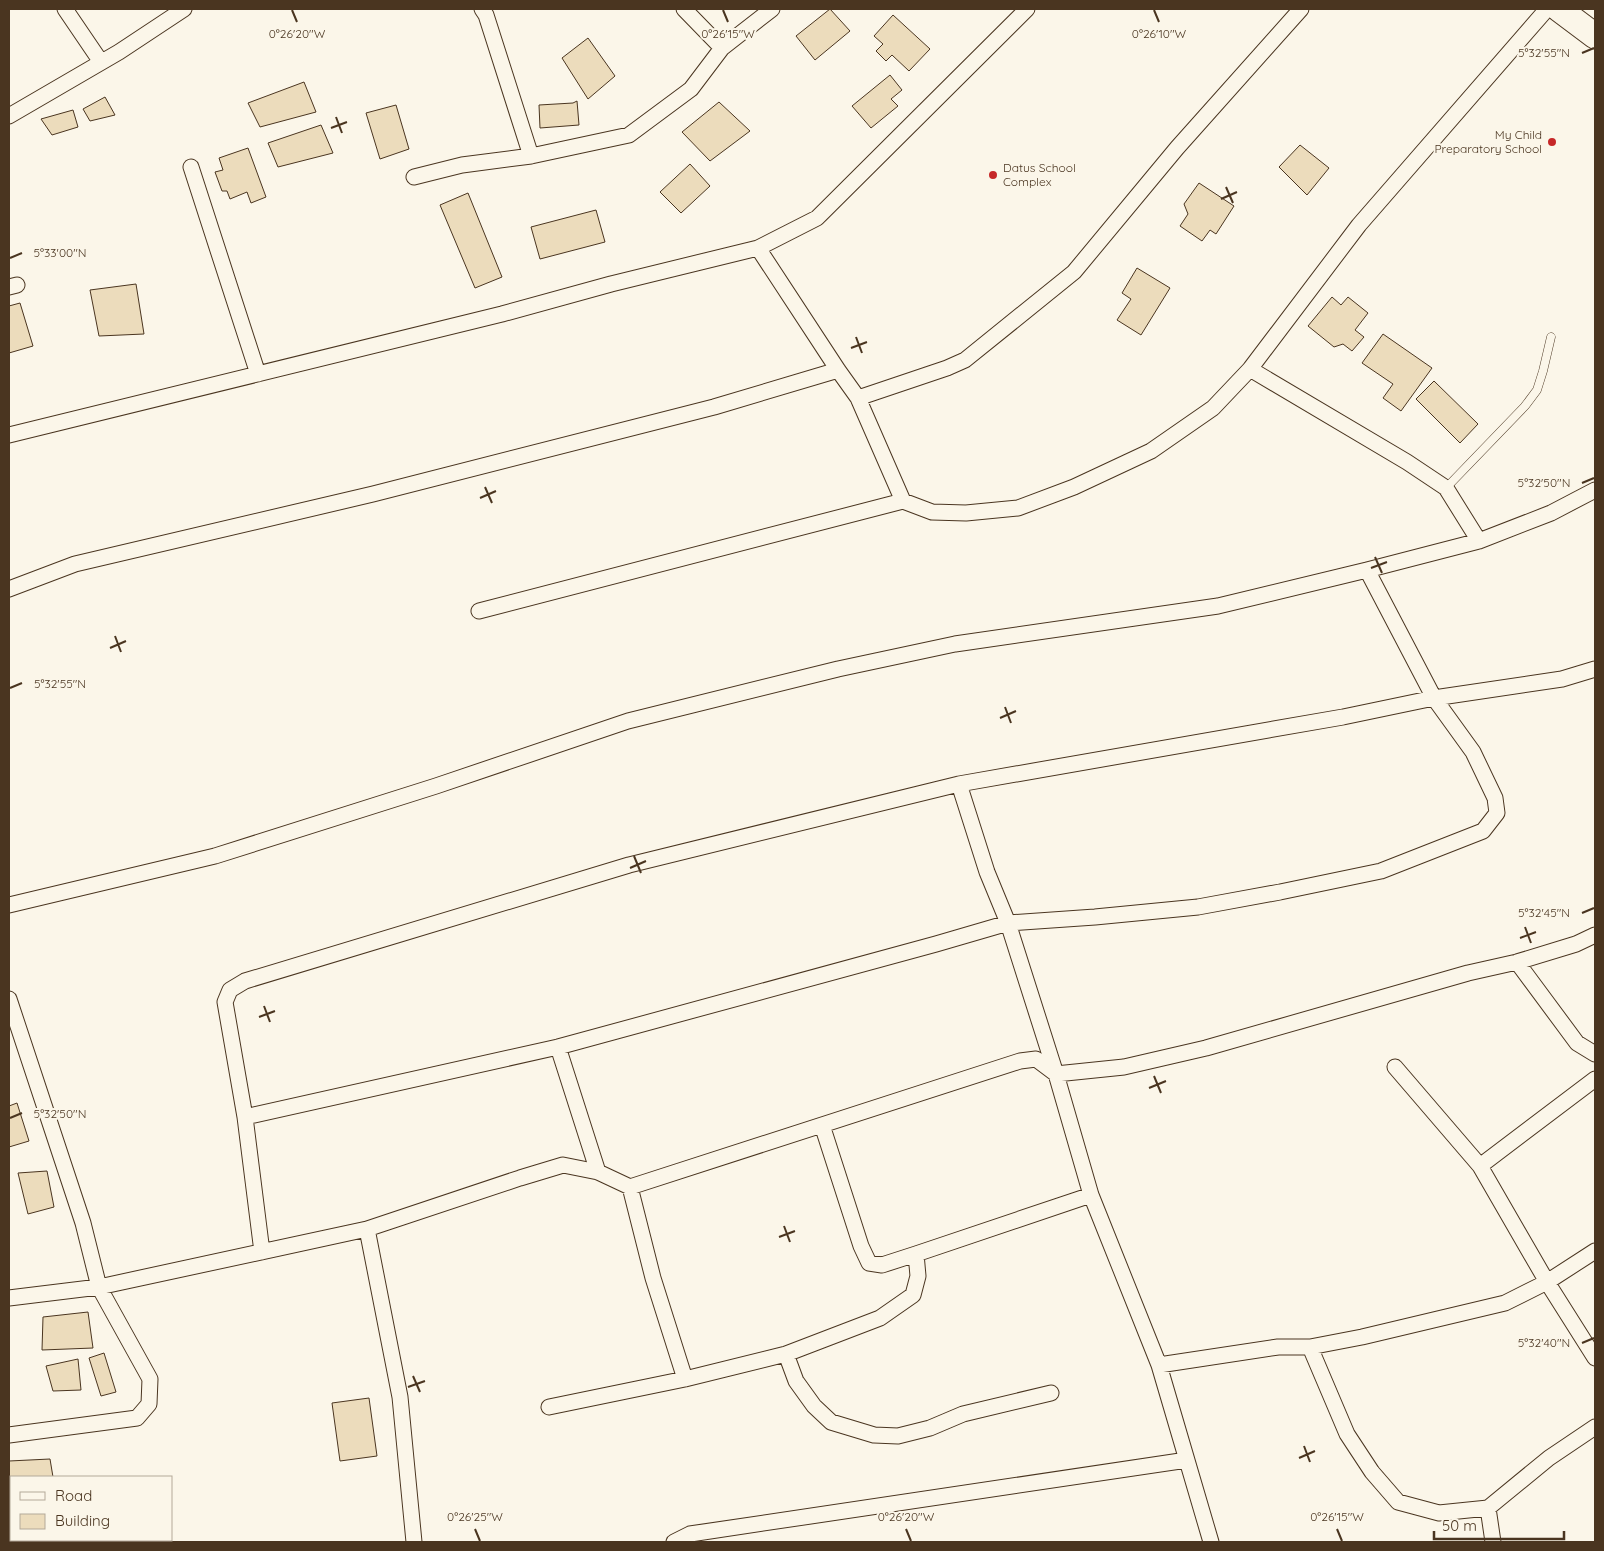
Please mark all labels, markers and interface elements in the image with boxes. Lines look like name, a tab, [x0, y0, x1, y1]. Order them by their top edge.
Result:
text: 0°26'20"W	[269, 26, 326, 41]
text: 0°26'15"W	[701, 26, 755, 41]
text: 0°26'10"W	[1132, 26, 1187, 41]
text: 5°32'55"N	[1518, 45, 1570, 60]
place label: My Child Preparatory School	[1434, 127, 1542, 156]
marker: My Child Preparatory School	[1546, 136, 1558, 148]
place label: Datus School Complex	[1003, 160, 1076, 189]
marker: Datus School Complex	[987, 169, 999, 181]
text: 5°33'00"N	[33, 245, 87, 260]
text: 5°32'50"N	[1518, 475, 1570, 490]
text: 5°32'55"N	[34, 676, 86, 691]
text: 5°32'45"N	[1518, 905, 1570, 920]
text: 5°32'50"N	[34, 1106, 86, 1121]
text: 5°32'40"N	[1518, 1335, 1570, 1350]
legend	[10, 1476, 172, 1541]
text: Road	[55, 1486, 92, 1505]
scale bar	[1434, 1508, 1564, 1540]
text: 0°26'25"W	[447, 1509, 503, 1524]
text: 0°26'20"W	[878, 1509, 935, 1524]
text: 0°26'15"W	[1310, 1509, 1364, 1524]
text: Building	[55, 1511, 110, 1530]
text: 50 m	[1442, 1516, 1477, 1535]

